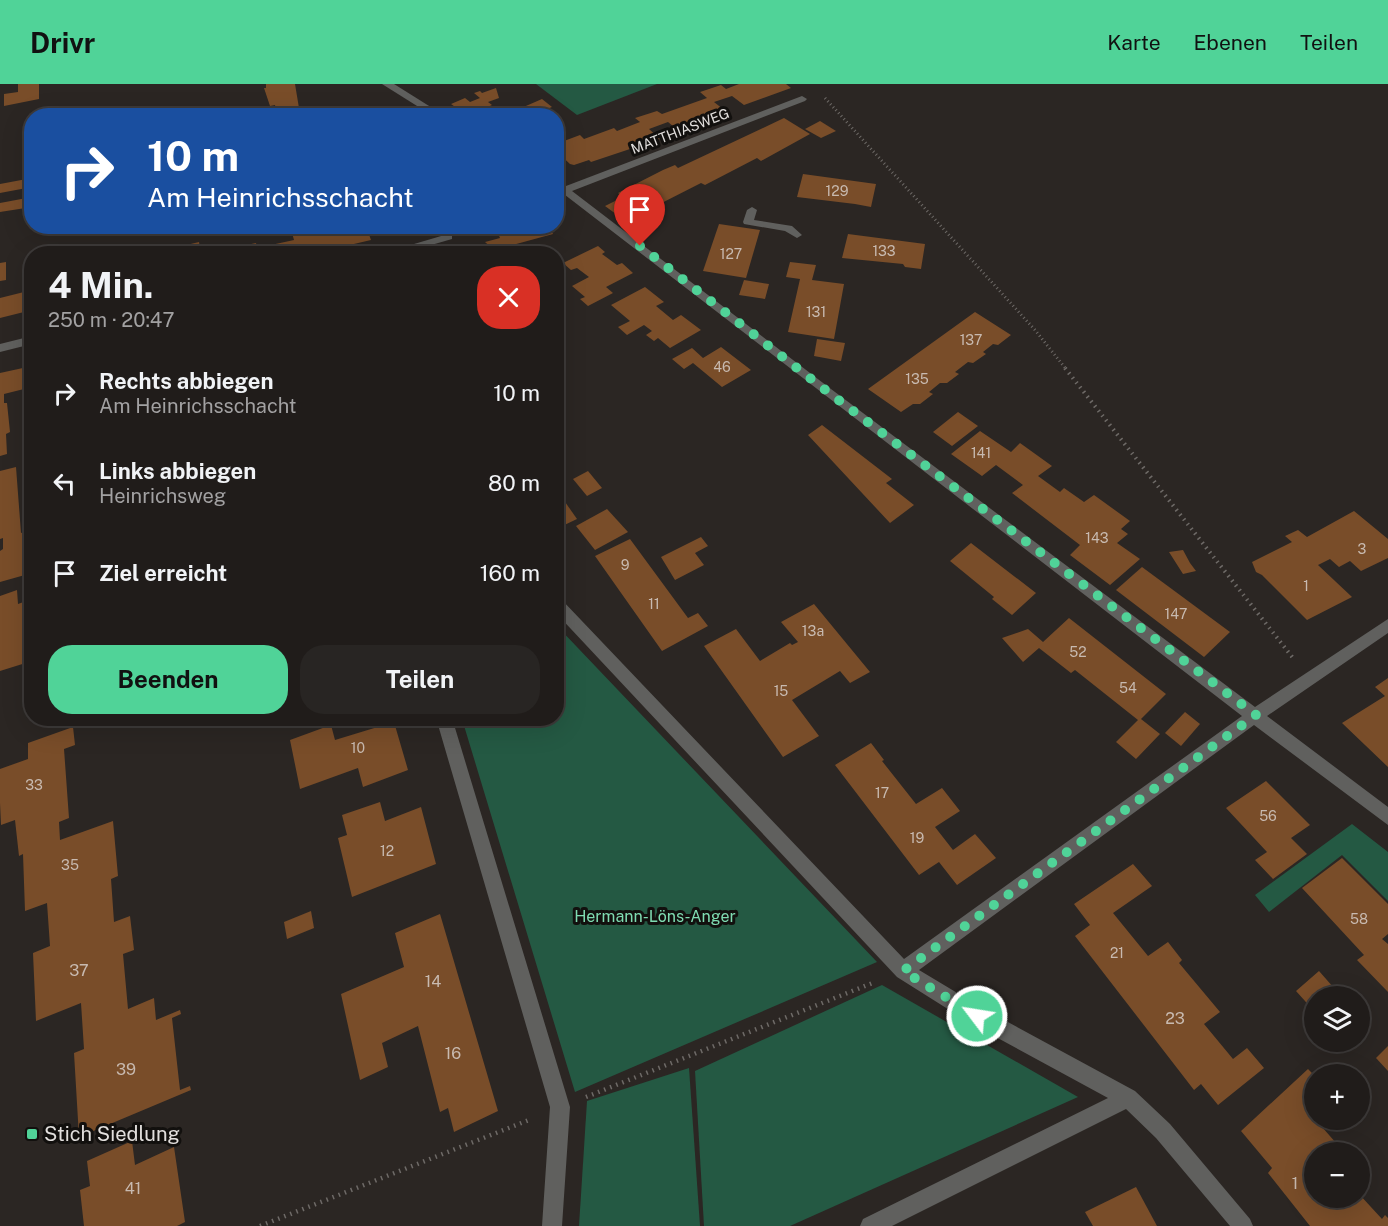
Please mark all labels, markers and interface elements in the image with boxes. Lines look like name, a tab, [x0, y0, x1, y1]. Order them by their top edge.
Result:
text: Drivr	[30, 26, 95, 59]
text: Karte	[1107, 30, 1161, 55]
text: Ebenen	[1194, 30, 1267, 55]
text: Teilen	[1300, 30, 1358, 55]
street label: MATTHIASWEG	[629, 105, 731, 157]
text: 10 m	[147, 131, 239, 180]
icon: right	[48, 132, 126, 210]
text: Am Heinrichsschacht	[147, 181, 414, 213]
house number: 129	[826, 183, 849, 199]
pin	[614, 184, 665, 246]
icon: arrive	[623, 193, 656, 226]
house number: 133	[872, 243, 896, 259]
house number: 127	[720, 246, 742, 262]
text: 4 Min.	[48, 264, 154, 306]
button: close	[477, 266, 540, 329]
house number: 131	[806, 304, 826, 320]
text: 250 m · 20:47	[48, 308, 174, 332]
house number: 137	[960, 332, 982, 348]
house number: 46	[713, 359, 731, 375]
text: Rechts abbiegen	[99, 368, 274, 394]
house number: 135	[905, 371, 929, 387]
icon: right	[48, 377, 81, 410]
text: 10 m	[493, 380, 540, 406]
text: Am Heinrichsschacht	[99, 394, 297, 418]
house number: 141	[971, 445, 991, 461]
text: Links abbiegen	[99, 458, 256, 484]
icon: left	[48, 467, 81, 500]
text: 80 m	[488, 470, 540, 496]
text: Heinrichsweg	[99, 484, 226, 508]
house number: 143	[1085, 530, 1109, 546]
house number: 3	[1358, 541, 1367, 557]
icon: arrive	[48, 557, 81, 590]
house number: 9	[621, 557, 630, 573]
text: Ziel erreicht	[99, 560, 227, 586]
text: 160 m	[480, 560, 540, 586]
house number: 1	[1303, 578, 1309, 594]
house number: 11	[648, 596, 660, 612]
house number: 147	[1165, 606, 1187, 622]
house number: 13a	[802, 623, 824, 639]
house number: 52	[1069, 644, 1087, 660]
button: Beenden	[48, 645, 288, 714]
button: Teilen	[300, 645, 540, 714]
house number: 54	[1119, 680, 1137, 696]
house number: 15	[774, 683, 788, 699]
house number: 10	[351, 740, 365, 756]
house number: 33	[25, 777, 43, 793]
house number: 17	[875, 785, 889, 801]
house number: 56	[1259, 808, 1277, 824]
house number: 19	[910, 830, 924, 846]
house number: 12	[380, 843, 394, 859]
house number: 35	[61, 857, 79, 873]
park label: Hermann-Löns-Anger	[574, 907, 736, 926]
house number: 58	[1350, 911, 1368, 927]
house number: 21	[1110, 945, 1124, 961]
house number: 37	[69, 961, 89, 980]
house number: 14	[425, 972, 441, 991]
position arrow	[945, 984, 1009, 1048]
map controls	[1304, 986, 1370, 1208]
button: layers	[1304, 986, 1370, 1052]
house number: 23	[1165, 1009, 1185, 1028]
house number: 16	[445, 1044, 461, 1063]
house number: 39	[116, 1060, 136, 1079]
button: +	[1304, 1064, 1370, 1130]
place label: Stich Siedlung	[44, 1122, 180, 1146]
marker: Stich Siedlung	[25, 1127, 39, 1141]
button: −	[1304, 1142, 1370, 1208]
house number: 1	[1292, 1174, 1298, 1193]
house number: 41	[125, 1179, 141, 1198]

